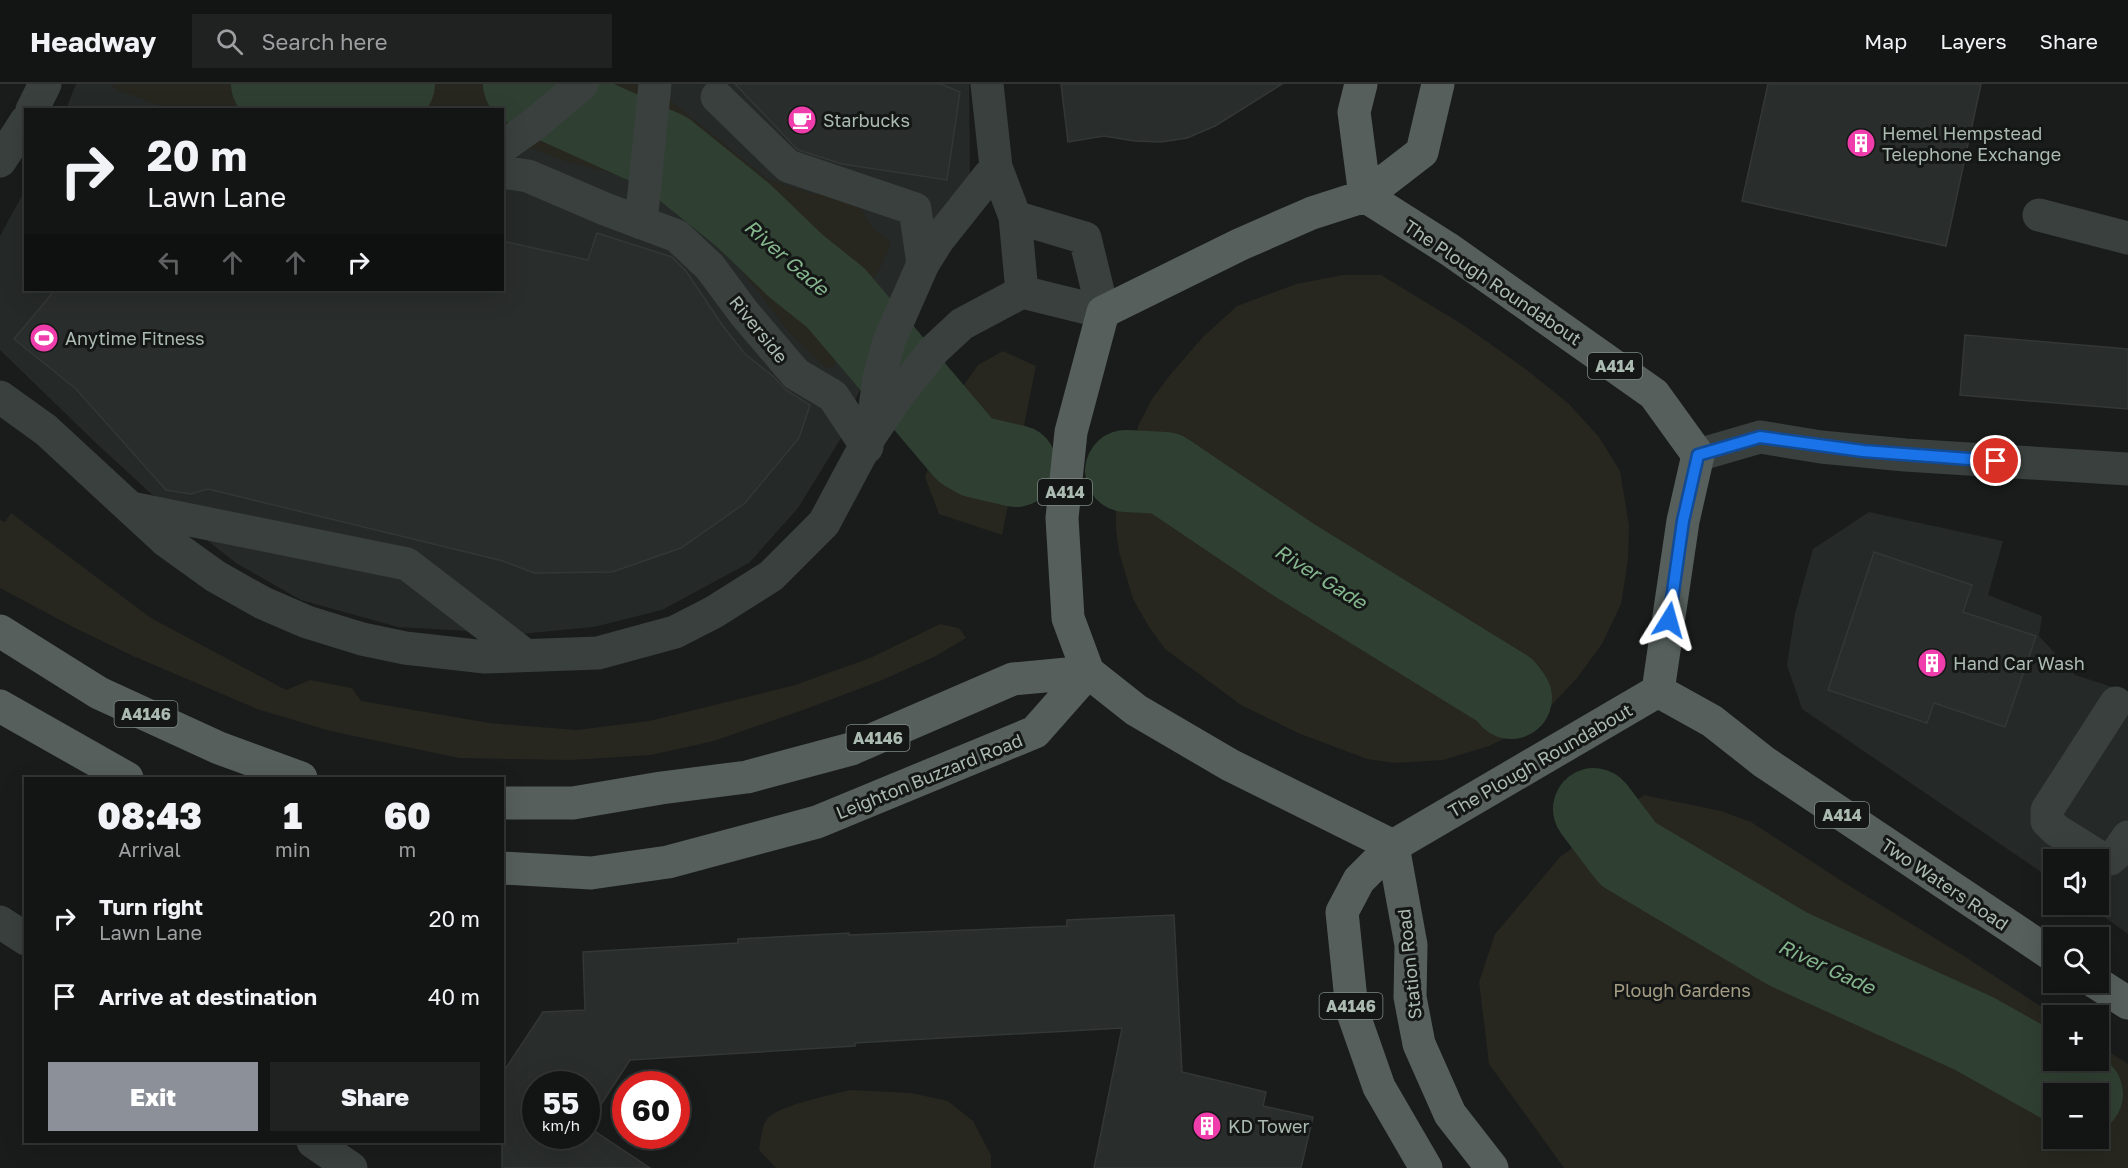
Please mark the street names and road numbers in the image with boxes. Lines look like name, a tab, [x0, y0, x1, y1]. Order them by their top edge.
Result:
street label: The Plough Roundabout	[1400, 214, 1586, 350]
street label: Riverside	[725, 291, 793, 367]
road number: A414	[1588, 353, 1642, 379]
road number: A414	[1038, 479, 1092, 505]
street label: The Plough Roundabout	[1444, 698, 1636, 822]
road number: A4146	[114, 701, 178, 727]
road number: A4146	[846, 725, 910, 751]
street label: Leighton Buzzard Road	[833, 729, 1025, 823]
road number: A414	[1815, 802, 1869, 828]
street label: Two Waters Road	[1877, 833, 2013, 935]
street label: Station Road	[1392, 908, 1426, 1020]
road number: A4146	[1320, 993, 1382, 1019]

